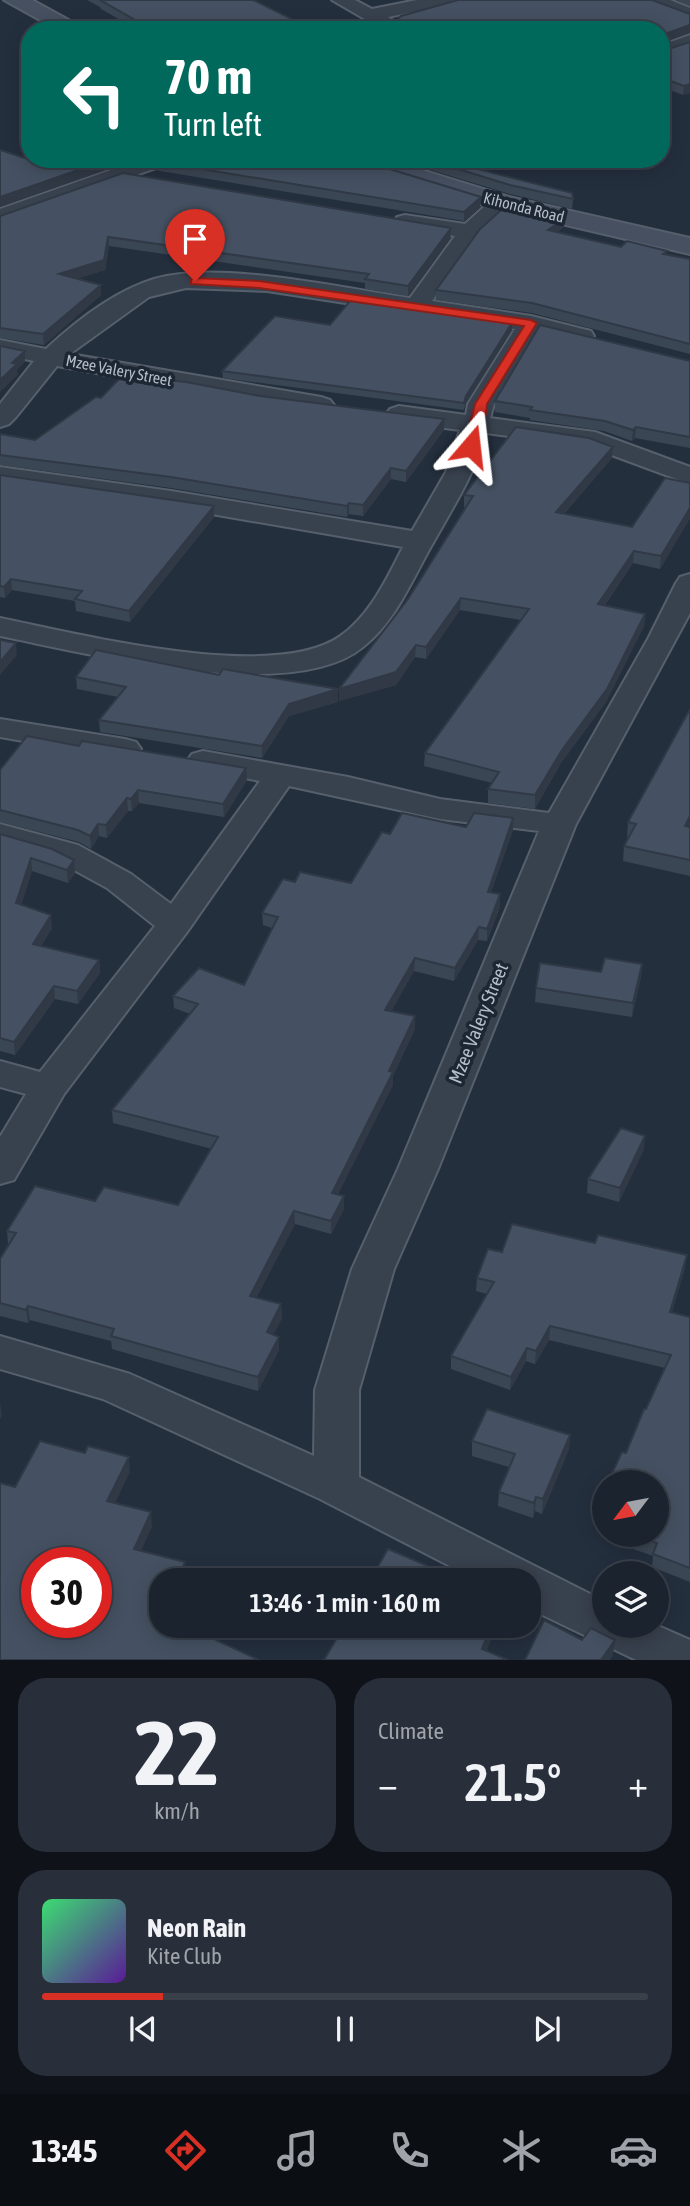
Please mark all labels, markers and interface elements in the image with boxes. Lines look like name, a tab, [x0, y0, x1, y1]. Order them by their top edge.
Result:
text: 70 m	[164, 48, 252, 104]
icon: left	[49, 49, 140, 140]
text: Turn left	[164, 106, 262, 143]
street label: Kihonda Road	[482, 188, 566, 226]
pin	[165, 209, 225, 281]
icon: arrive	[176, 220, 214, 258]
street label: Mzee Valery Street	[64, 351, 174, 390]
position arrow	[434, 409, 508, 483]
street label: Mzee Valery Street	[444, 960, 512, 1086]
north arrow	[592, 1470, 668, 1547]
map controls	[592, 1470, 669, 1638]
speed limit sign: 30	[21, 1547, 112, 1638]
button: layers	[592, 1561, 669, 1638]
text: 13:46 · 1 min · 160 m	[250, 1588, 440, 1618]
text: 22	[134, 1700, 220, 1804]
text: Climate	[378, 1718, 444, 1744]
text: 21.5°	[465, 1752, 561, 1812]
text: −	[378, 1762, 398, 1805]
text: +	[628, 1762, 648, 1805]
text: km/h	[154, 1798, 200, 1824]
text: Neon Rain	[147, 1913, 246, 1943]
text: Kite Club	[147, 1943, 222, 1969]
icon: previous	[124, 2010, 162, 2048]
icon: pause	[326, 2010, 364, 2048]
icon: next	[528, 2010, 566, 2048]
icon: directions	[161, 2126, 210, 2175]
icon: music	[273, 2126, 322, 2175]
icon: phone	[385, 2126, 434, 2175]
icon: climate	[497, 2126, 546, 2175]
icon: car	[609, 2126, 658, 2175]
text: 13:45	[32, 2132, 97, 2169]

